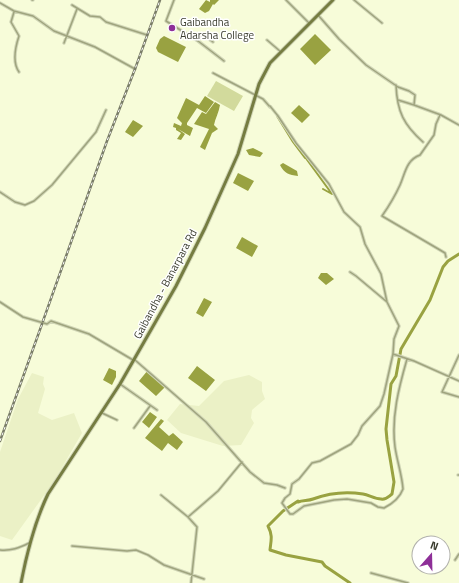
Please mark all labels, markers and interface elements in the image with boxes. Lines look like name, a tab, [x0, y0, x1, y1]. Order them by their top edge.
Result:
place label: Gaibandha Adarsha College	[180, 14, 255, 43]
marker: Gaibandha Adarsha College	[167, 23, 177, 33]
street label: Gaibandha - Banarpara Rd	[129, 226, 201, 342]
north arrow	[411, 535, 451, 575]
text: N	[428, 537, 441, 554]

